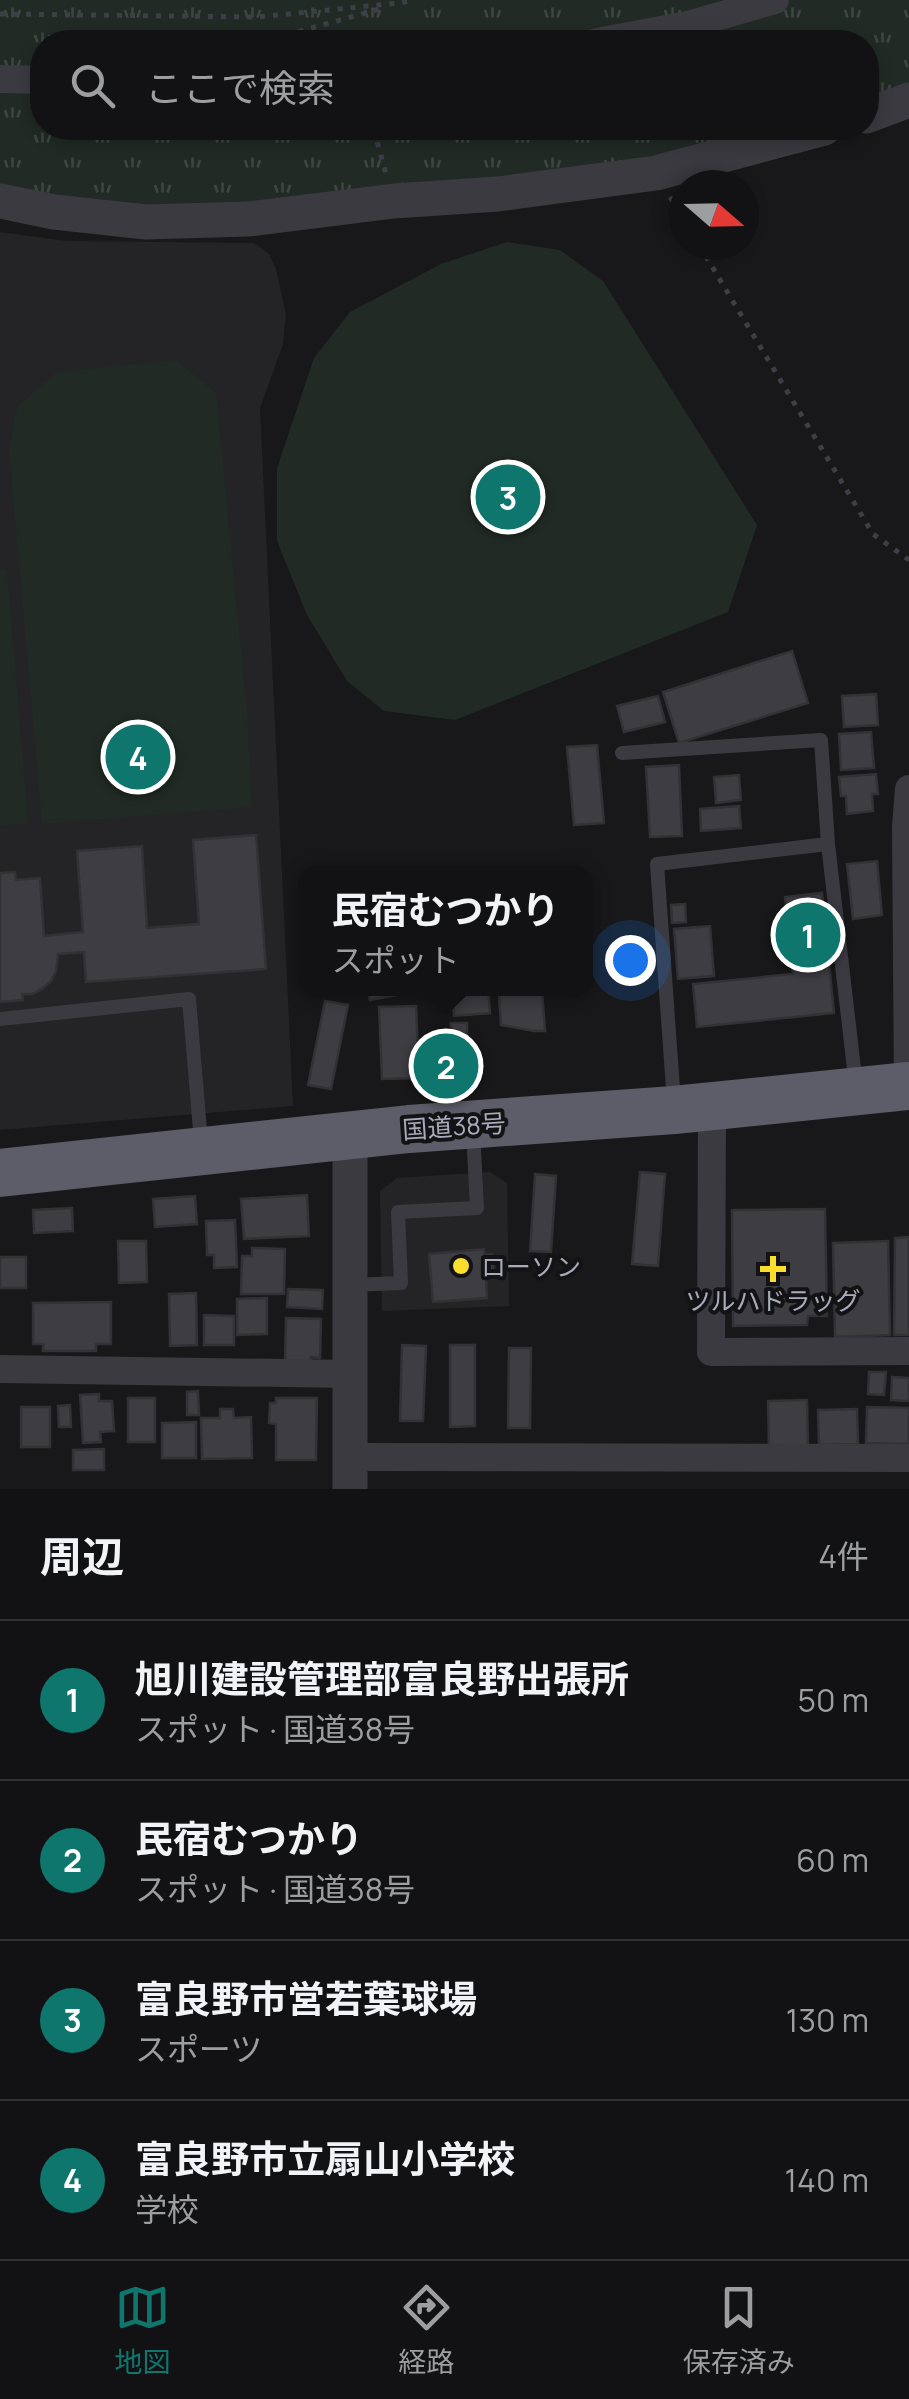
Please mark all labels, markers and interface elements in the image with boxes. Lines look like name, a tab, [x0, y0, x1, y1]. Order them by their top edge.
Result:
search box	[30, 30, 879, 140]
icon: search	[65, 58, 120, 113]
text: ここで検索	[145, 61, 335, 113]
north arrow	[669, 170, 759, 260]
pin: 3	[476, 460, 540, 534]
pin: 4	[106, 720, 170, 794]
popup	[298, 866, 593, 996]
text: 民宿むつかり	[331, 883, 560, 935]
pin: 1	[776, 898, 840, 972]
your location	[605, 935, 656, 986]
text: スポット	[331, 938, 460, 982]
pin: 2	[414, 1028, 478, 1104]
street label: 国道38号	[401, 1105, 507, 1147]
place label: ローソン	[481, 1249, 581, 1284]
marker: ローソン	[450, 1255, 472, 1277]
marker: ツルハドラッグ	[762, 1258, 784, 1280]
place label: ツルハドラッグ	[685, 1283, 861, 1318]
text: 周辺	[40, 1527, 124, 1585]
text: 4件	[818, 1534, 869, 1578]
text: 旭川建設管理部富良野出張所	[135, 1652, 629, 1704]
text: 1	[65, 1678, 80, 1722]
text: 50 m	[797, 1678, 869, 1722]
text: スポット · 国道38号	[135, 1707, 415, 1751]
text: 民宿むつかり	[135, 1812, 363, 1864]
text: 2	[63, 1838, 82, 1882]
text: 60 m	[796, 1838, 869, 1882]
text: スポット · 国道38号	[135, 1867, 415, 1911]
text: 富良野市営若葉球場	[135, 1972, 477, 2024]
text: 3	[63, 1998, 82, 2042]
text: 130 m	[786, 1998, 869, 2042]
text: スポーツ	[135, 2027, 262, 2071]
text: 富良野市立扇山小学校	[135, 2132, 515, 2184]
text: 4	[63, 2158, 82, 2202]
text: 140 m	[785, 2158, 869, 2202]
text: 学校	[135, 2187, 199, 2231]
tab: 地図	[114, 2280, 170, 2380]
tab: 経路	[398, 2280, 455, 2380]
tab: 保存済み	[683, 2280, 795, 2380]

